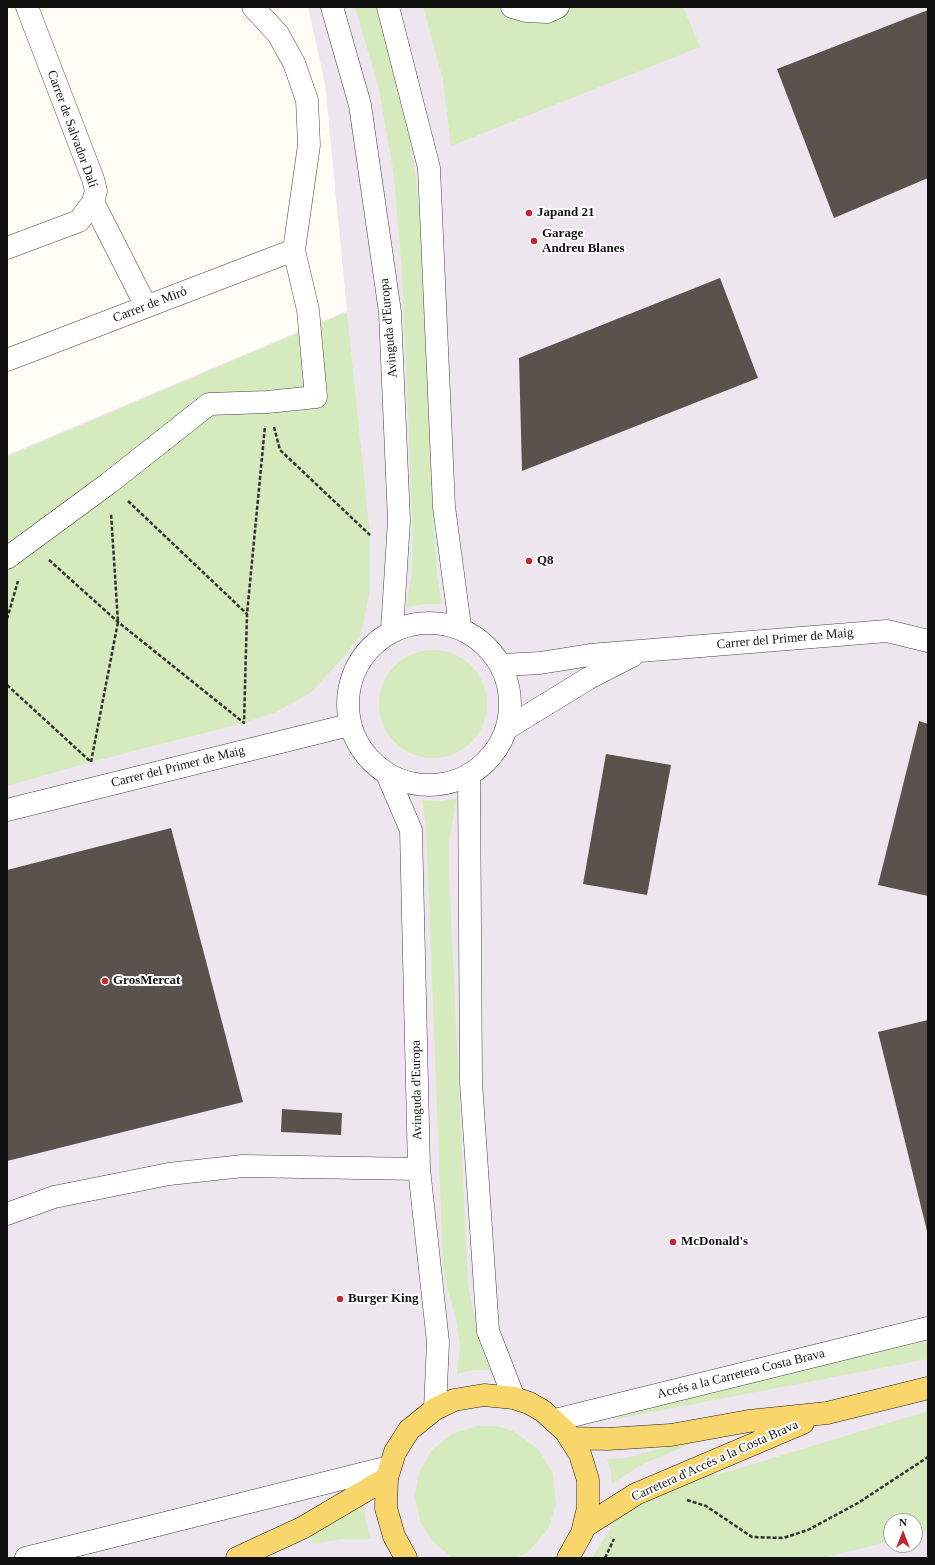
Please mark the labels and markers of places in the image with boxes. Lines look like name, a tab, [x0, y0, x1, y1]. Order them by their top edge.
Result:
place label: Japand 21	[537, 205, 594, 221]
marker: Japand 21	[524, 208, 534, 218]
place label: Garage Andreu Blanes	[542, 226, 624, 257]
marker: Garage Andreu Blanes	[529, 236, 539, 246]
place label: Q8	[537, 553, 554, 569]
marker: Q8	[524, 556, 534, 566]
place label: GrosMercat	[113, 973, 180, 989]
marker: GrosMercat	[100, 976, 110, 986]
place label: McDonald's	[681, 1234, 748, 1250]
marker: McDonald's	[668, 1237, 678, 1247]
place label: Burger King	[348, 1291, 418, 1307]
marker: Burger King	[335, 1294, 345, 1304]

